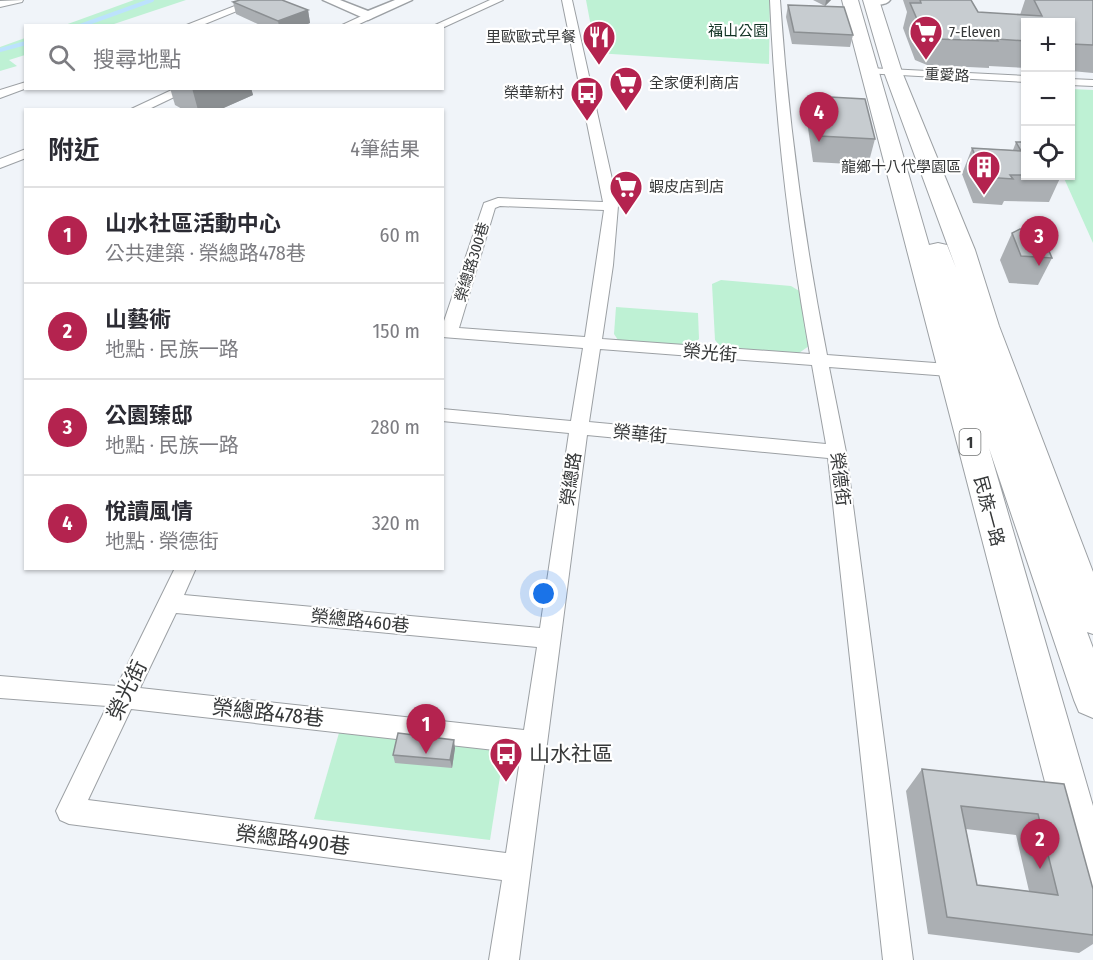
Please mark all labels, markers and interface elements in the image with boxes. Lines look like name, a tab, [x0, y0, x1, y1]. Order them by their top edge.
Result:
supermarket icon: 7-Eleven	[908, 14, 944, 61]
map controls	[1021, 18, 1075, 180]
button: +	[1021, 18, 1075, 72]
restaurant icon: 里歐歐式早餐	[581, 19, 617, 66]
park label: 福山公園	[708, 22, 768, 40]
place label: 7-Eleven	[949, 23, 1001, 41]
search box	[24, 24, 444, 90]
place label: 里歐歐式早餐	[486, 28, 576, 46]
icon: search	[45, 41, 78, 74]
text: 搜尋地點	[93, 46, 181, 73]
supermarket icon: 全家便利商店	[608, 65, 644, 112]
street label: 重愛路	[924, 65, 970, 85]
button: −	[1021, 72, 1075, 126]
place label: 全家便利商店	[649, 74, 739, 92]
bus stop icon: 榮華新村	[569, 75, 605, 122]
place label: 榮華新村	[504, 84, 564, 102]
pin: 4	[800, 92, 838, 142]
button: locate	[1021, 126, 1075, 180]
text: 附近	[48, 135, 100, 166]
text: 4筆結果	[350, 137, 420, 161]
building icon: 龍鄉十八代學園區	[966, 149, 1002, 196]
place label: 龍鄉十八代學園區	[841, 158, 961, 176]
supermarket icon: 蝦皮店到店	[608, 169, 644, 216]
place label: 蝦皮店到店	[649, 178, 724, 196]
text: 山水社區活動中心	[105, 210, 281, 237]
pin: 3	[1020, 216, 1058, 266]
street label: 榮總路300巷	[451, 220, 493, 304]
text: 1	[63, 223, 72, 247]
text: 60 m	[380, 223, 420, 247]
text: 公共建築 · 榮總路478巷	[105, 241, 306, 265]
text: 山藝術	[105, 306, 171, 333]
text: 2	[63, 319, 72, 343]
text: 150 m	[373, 319, 420, 343]
text: 地點 · 民族一路	[105, 337, 239, 361]
street label: 榮光街	[682, 340, 738, 366]
text: 公園臻邸	[105, 402, 193, 429]
text: 3	[63, 415, 72, 439]
text: 280 m	[371, 415, 420, 439]
street label: 榮華街	[612, 421, 668, 447]
road number: 1	[960, 429, 980, 455]
text: 地點 · 民族一路	[105, 433, 239, 457]
street label: 榮總路	[556, 451, 586, 507]
street label: 榮德街	[826, 451, 854, 507]
street label: 民族一路	[969, 473, 1009, 549]
text: 悅讀風情	[105, 498, 193, 525]
text: 4	[62, 511, 73, 535]
text: 320 m	[372, 511, 420, 535]
text: 地點 · 榮德街	[105, 529, 219, 553]
your location	[529, 579, 558, 608]
street label: 榮總路460巷	[310, 605, 410, 637]
street label: 榮光街	[102, 656, 152, 724]
street label: 榮總路478巷	[211, 694, 325, 732]
pin: 1	[406, 704, 446, 754]
bus stop icon: 山水社區	[488, 736, 524, 783]
place label: 山水社區	[529, 741, 613, 767]
street label: 榮總路490巷	[234, 820, 352, 860]
pin: 2	[1020, 820, 1060, 869]

